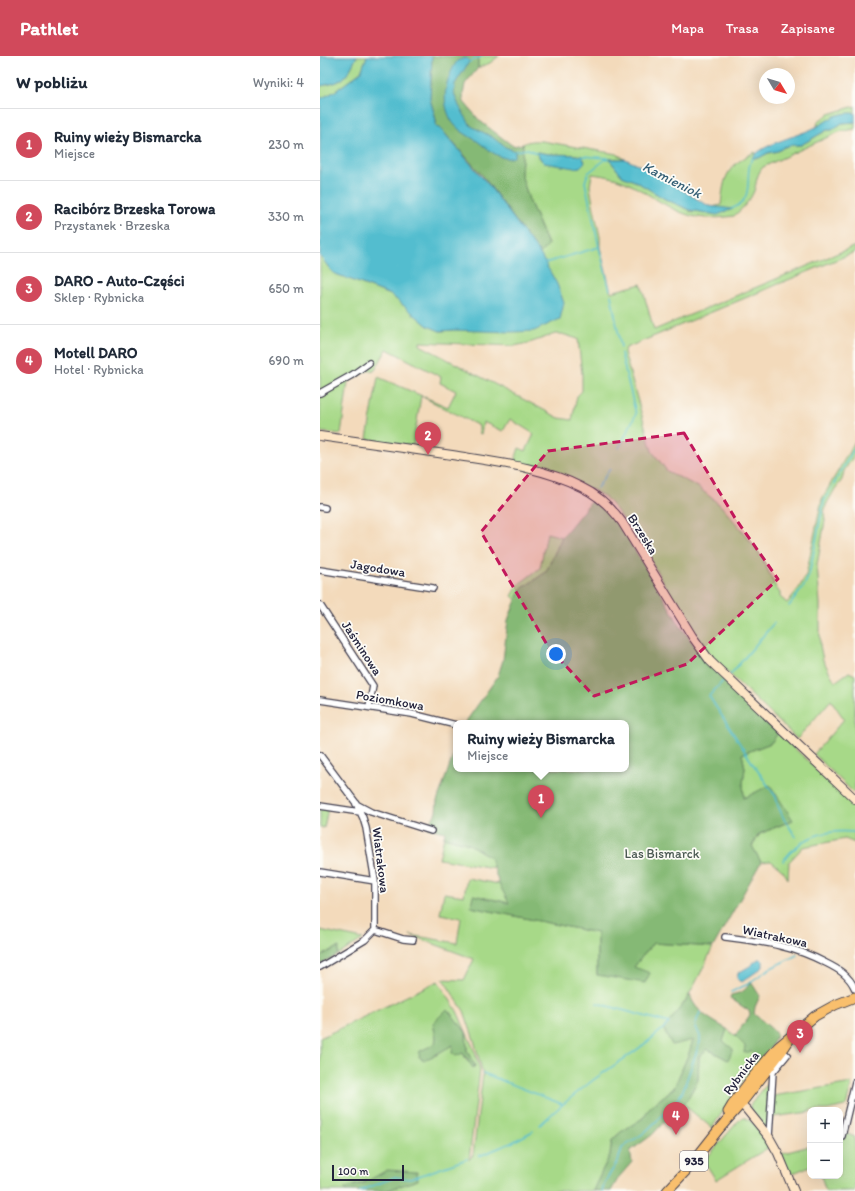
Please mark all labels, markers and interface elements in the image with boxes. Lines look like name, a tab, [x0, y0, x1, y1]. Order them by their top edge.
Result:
text: Pathlet	[20, 17, 78, 40]
text: Mapa	[671, 20, 704, 37]
text: Trasa	[726, 20, 759, 37]
text: Zapisane	[781, 20, 835, 37]
north arrow	[759, 68, 795, 104]
text: W pobliżu	[16, 72, 87, 92]
text: Wyniki: 4	[253, 75, 304, 90]
text: Ruiny wieży Bismarcka	[54, 128, 202, 146]
text: 1	[26, 137, 32, 152]
text: 230 m	[268, 137, 304, 152]
text: Miejsce	[54, 146, 95, 161]
water label: Kamieniok	[640, 158, 705, 202]
text: Racibórz Brzeska Torowa	[54, 200, 215, 218]
text: 2	[26, 209, 32, 224]
text: 330 m	[268, 209, 304, 224]
text: Przystanek · Brzeska	[54, 218, 170, 233]
text: DARO - Auto-Części	[54, 272, 185, 290]
text: 3	[25, 281, 33, 296]
text: 650 m	[268, 281, 304, 296]
text: Sklep · Rybnicka	[54, 290, 144, 305]
text: Motell DARO	[54, 344, 138, 362]
text: 4	[25, 353, 33, 368]
text: 690 m	[268, 353, 304, 368]
text: Hotel · Rybnicka	[54, 362, 144, 377]
pin: 2	[415, 422, 441, 455]
street label: Brzeska	[625, 511, 662, 557]
street label: Jagodowa	[350, 556, 407, 580]
street label: Jaśminowa	[339, 618, 385, 678]
your location	[546, 644, 566, 664]
street label: Poziomkowa	[355, 687, 426, 713]
popup	[453, 720, 629, 772]
text: Ruiny wieży Bismarcka	[467, 730, 615, 748]
text: Miejsce	[467, 748, 508, 763]
pin: 1	[528, 785, 554, 818]
street label: Wiatrakowa	[370, 826, 393, 894]
park label: Las Bismarck	[625, 846, 700, 861]
street label: Wiatrakowa	[741, 922, 809, 950]
pin: 3	[787, 1020, 813, 1053]
street label: Rybnicka	[720, 1048, 763, 1098]
pin: 4	[663, 1102, 689, 1135]
map controls	[807, 1107, 843, 1179]
button: +	[807, 1107, 843, 1143]
button: −	[807, 1143, 843, 1179]
road number: 935	[680, 1151, 708, 1171]
scale bar	[332, 1163, 404, 1182]
text: 100 m	[338, 1165, 368, 1178]

